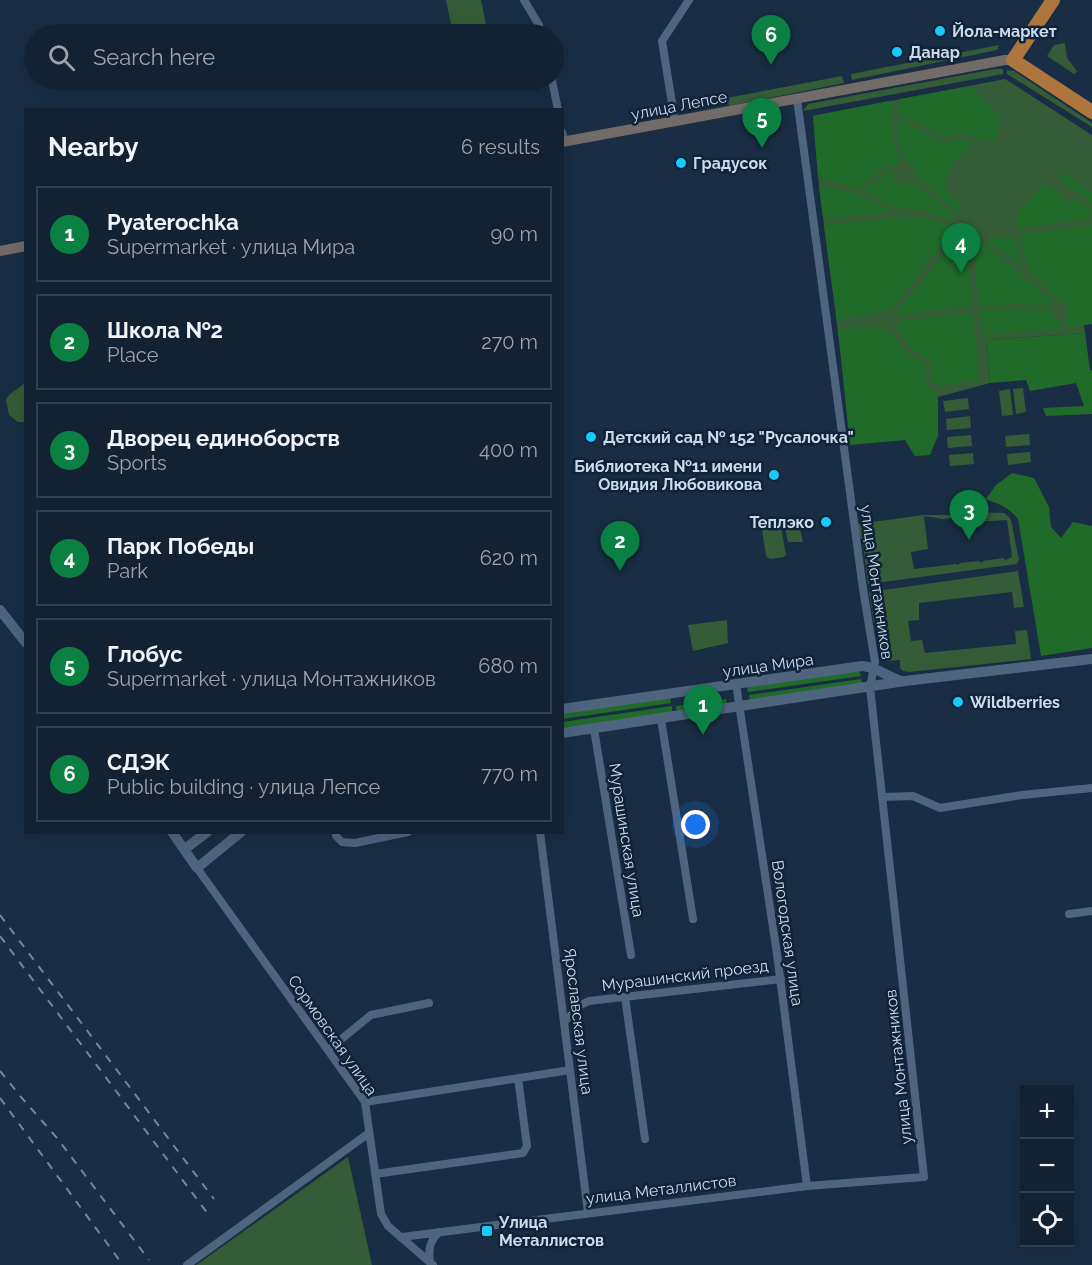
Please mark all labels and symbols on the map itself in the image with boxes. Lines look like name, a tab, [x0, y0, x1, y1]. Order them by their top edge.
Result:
pin: 6	[752, 16, 790, 65]
place label: Йола-маркет	[952, 22, 1057, 41]
marker: Йола-маркет	[933, 24, 947, 38]
place label: Данар	[909, 43, 960, 62]
marker: Данар	[890, 45, 904, 59]
street label: улица Лепсе	[629, 87, 729, 124]
pin: 5	[742, 98, 782, 148]
place label: Градусок	[693, 154, 767, 173]
marker: Градусок	[674, 156, 688, 170]
pin: 4	[942, 224, 980, 273]
place label: Детский сад № 152 "Русалочка"	[603, 428, 854, 447]
marker: Детский сад № 152 "Русалочка"	[584, 430, 598, 444]
place label: Библиотека №11 имени Овидия Любовикова	[574, 457, 762, 494]
marker: Библиотека №11 имени Овидия Любовикова	[767, 468, 781, 482]
pin: 3	[950, 490, 988, 540]
street label: улица Монтажников	[856, 504, 897, 661]
place label: Теплэко	[749, 513, 814, 532]
marker: Теплэко	[819, 515, 833, 529]
pin: 2	[600, 522, 640, 571]
street label: улица Мира	[721, 650, 815, 681]
pin: 1	[684, 686, 722, 735]
place label: Wildberries	[970, 693, 1060, 712]
marker: Wildberries	[951, 695, 965, 709]
street label: Мурашинская улица	[605, 762, 648, 919]
your location	[681, 810, 710, 839]
street label: Вологодская улица	[768, 859, 807, 1007]
street label: Ярославская улица	[560, 947, 597, 1096]
street label: Мурашинский проезд	[601, 956, 769, 995]
street label: Сормовская улица	[284, 971, 381, 1099]
street label: улица Монтажников	[881, 988, 916, 1145]
street label: улица Металлистов	[585, 1171, 737, 1208]
place label: Улица Металлистов	[498, 1213, 604, 1250]
marker: Улица Металлистов	[480, 1224, 494, 1238]

